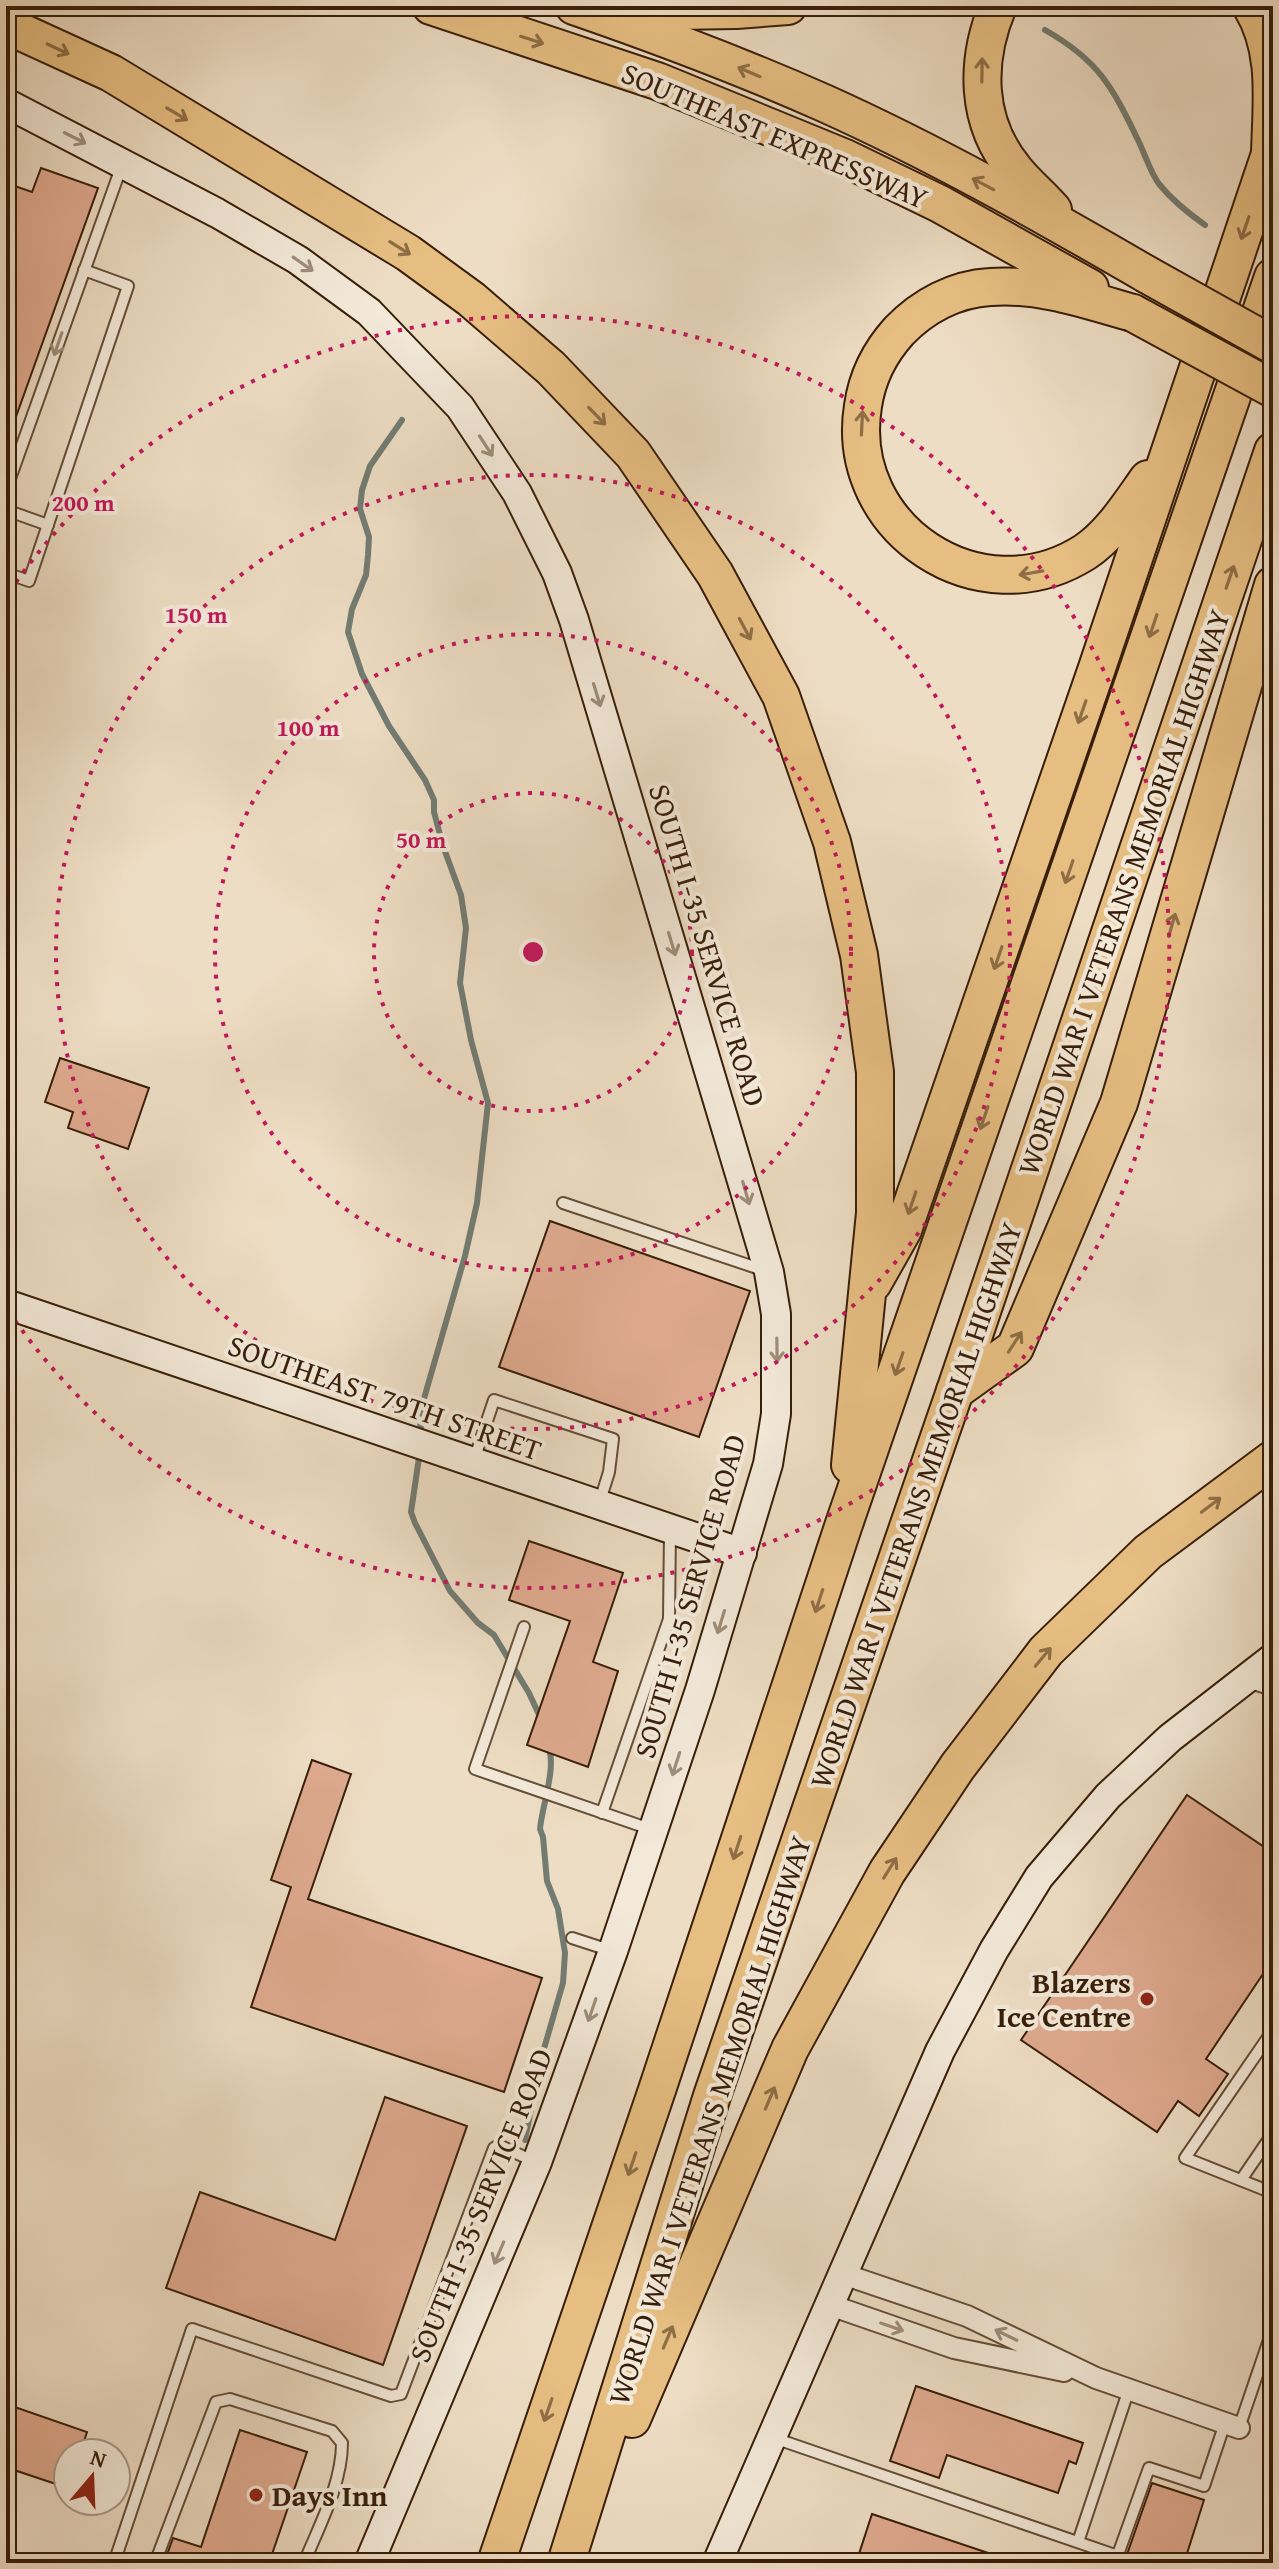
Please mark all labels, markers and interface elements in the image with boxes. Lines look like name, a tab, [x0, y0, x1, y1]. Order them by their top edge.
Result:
one-way arrow	[519, 33, 544, 48]
one-way arrow	[46, 42, 70, 57]
street label: SOUTHEAST EXPRESSWAY	[615, 50, 935, 220]
one-way arrow	[974, 57, 990, 84]
one-way arrow	[737, 64, 762, 78]
one-way arrow	[165, 106, 188, 122]
one-way arrow	[63, 131, 87, 147]
one-way arrow	[972, 175, 996, 191]
one-way arrow	[1236, 215, 1251, 240]
one-way arrow	[388, 240, 411, 256]
one-way arrow	[291, 256, 313, 272]
one-way arrow	[49, 331, 64, 356]
one-way arrow	[588, 406, 607, 426]
one-way arrow	[854, 410, 869, 437]
one-way arrow	[478, 434, 494, 456]
text: 200 m	[51, 485, 115, 520]
one-way arrow	[1223, 565, 1238, 590]
one-way arrow	[1019, 566, 1044, 581]
text: 150 m	[164, 597, 228, 632]
street label: WORLD WAR I VETERANS MEMORIAL HIGHWAY	[1005, 603, 1241, 1181]
one-way arrow	[1145, 613, 1160, 638]
one-way arrow	[737, 617, 753, 640]
one-way arrow	[590, 681, 605, 707]
one-way arrow	[1074, 699, 1089, 724]
text: 100 m	[276, 710, 340, 745]
street label: SOUTH I-35 SERVICE ROAD	[638, 778, 778, 1112]
text: 50 m	[396, 822, 447, 857]
one-way arrow	[1060, 859, 1075, 884]
one-way arrow	[1165, 913, 1180, 939]
one-way arrow	[665, 930, 680, 956]
centre of rings	[519, 938, 547, 966]
one-way arrow	[989, 945, 1004, 970]
one-way arrow	[976, 1105, 990, 1130]
one-way arrow	[739, 1179, 754, 1205]
one-way arrow	[904, 1190, 919, 1215]
street label: WORLD WAR I VETERANS MEMORIAL HIGHWAY	[797, 1216, 1033, 1794]
street label: SOUTHEAST 79TH STREET	[222, 1323, 548, 1471]
one-way arrow	[1006, 1331, 1023, 1353]
one-way arrow	[770, 1336, 785, 1363]
one-way arrow	[891, 1351, 906, 1376]
street label: SOUTH I-35 SERVICE ROAD	[622, 1429, 756, 1763]
one-way arrow	[1199, 1497, 1221, 1514]
one-way arrow	[810, 1588, 825, 1613]
one-way arrow	[713, 1609, 728, 1634]
one-way arrow	[1034, 1647, 1051, 1668]
one-way arrow	[667, 1752, 682, 1777]
street label: WORLD WAR I VETERANS MEMORIAL HIGHWAY	[596, 1830, 822, 2410]
one-way arrow	[729, 1835, 744, 1860]
one-way arrow	[882, 1857, 899, 1879]
place label: Blazers Ice Centre	[997, 1960, 1131, 2038]
marker: Blazers Ice Centre	[1138, 1990, 1156, 2008]
one-way arrow	[584, 1998, 598, 2022]
street label: SOUTH I-35 SERVICE ROAD	[397, 2041, 563, 2369]
one-way arrow	[763, 2086, 778, 2110]
one-way arrow	[623, 2151, 638, 2176]
one-way arrow	[491, 2240, 506, 2265]
one-way arrow	[879, 2320, 904, 2335]
one-way arrow	[661, 2325, 676, 2350]
one-way arrow	[995, 2327, 1019, 2342]
one-way arrow	[540, 2397, 555, 2422]
north arrow	[52, 2437, 132, 2517]
text: N	[86, 2441, 111, 2476]
place label: Days Inn	[272, 2473, 388, 2517]
marker: Days Inn	[247, 2486, 265, 2504]

